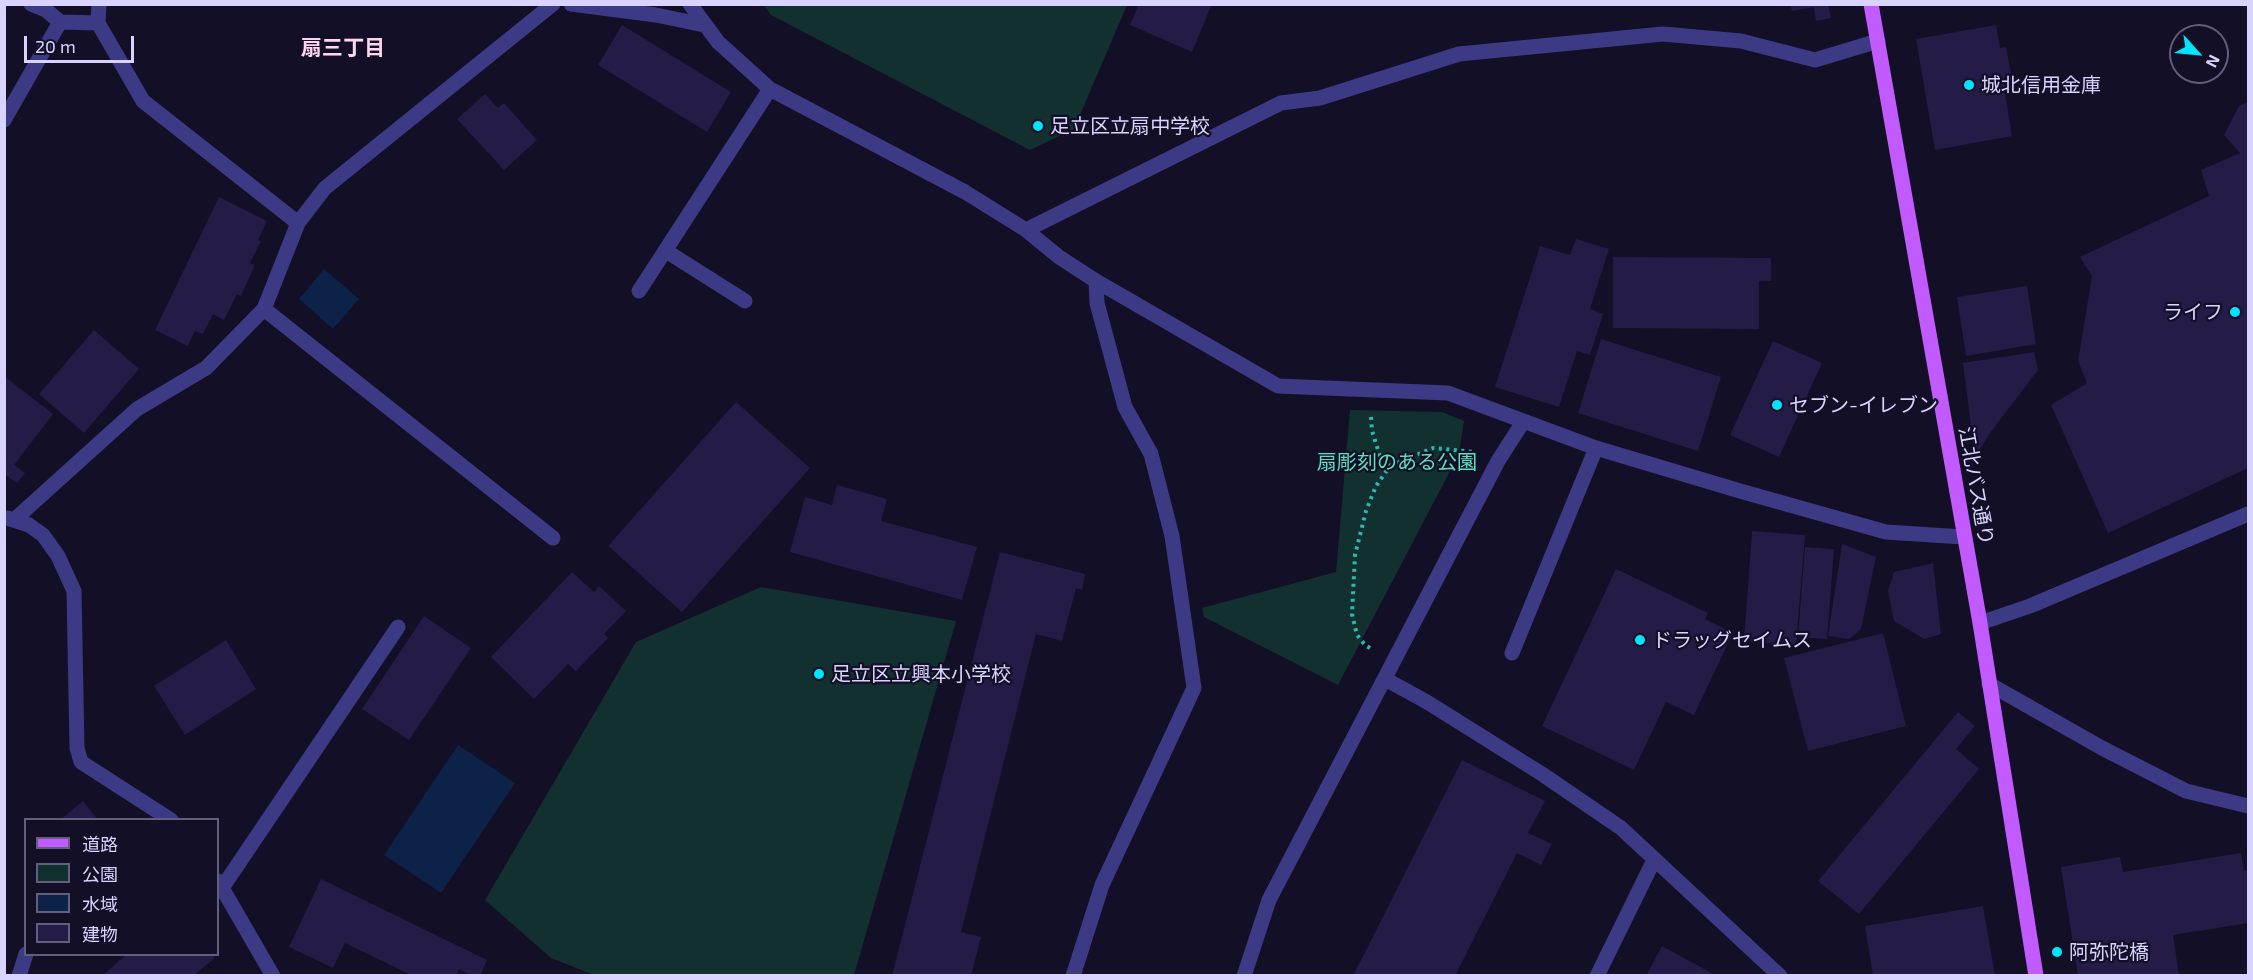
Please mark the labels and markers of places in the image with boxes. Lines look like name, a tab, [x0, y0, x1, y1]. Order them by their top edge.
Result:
place label: 城北信用金庫	[1981, 73, 2101, 97]
marker: 城北信用金庫	[1962, 78, 1976, 92]
place label: 足立区立扇中学校	[1050, 114, 1210, 138]
marker: 足立区立扇中学校	[1031, 119, 1045, 133]
place label: ライフ	[2163, 300, 2223, 324]
marker: ライフ	[2228, 305, 2242, 319]
place label: セブン-イレブン	[1789, 393, 1938, 417]
marker: セブン-イレブン	[1770, 398, 1784, 412]
place label: ドラッグセイムス	[1652, 628, 1812, 652]
marker: ドラッグセイムス	[1633, 633, 1647, 647]
place label: 足立区立興本小学校	[831, 662, 1011, 686]
marker: 足立区立興本小学校	[812, 667, 826, 681]
place label: 阿弥陀橋	[2069, 940, 2149, 964]
marker: 阿弥陀橋	[2050, 945, 2064, 959]

